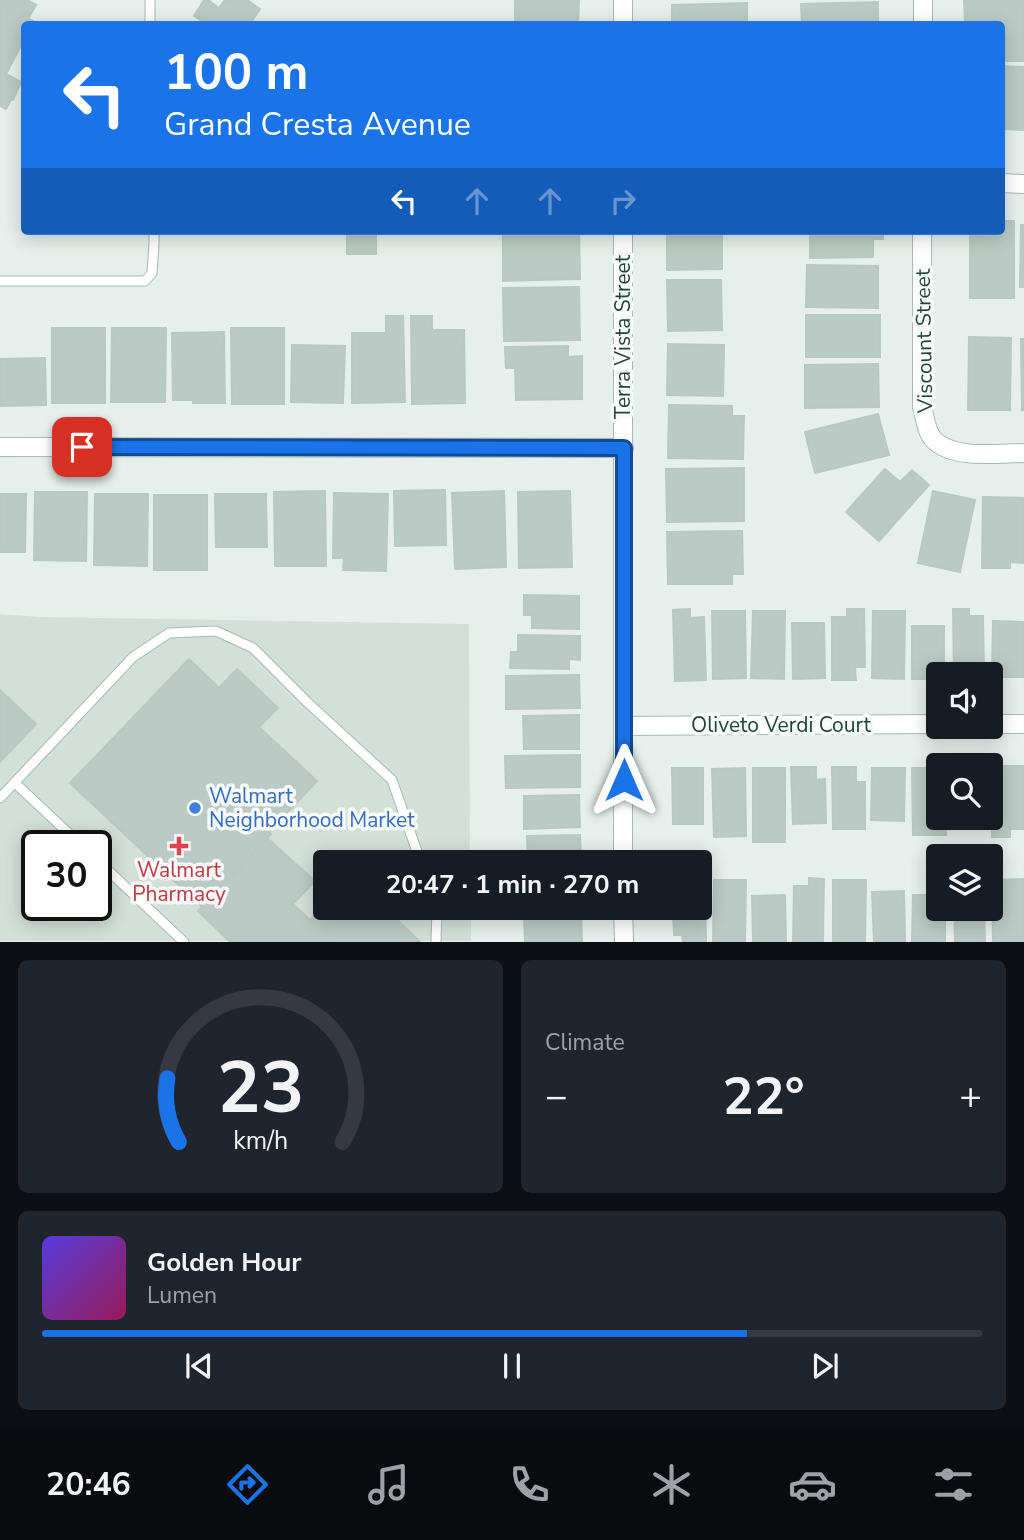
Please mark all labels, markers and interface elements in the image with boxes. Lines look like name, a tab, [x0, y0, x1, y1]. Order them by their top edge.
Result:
text: 100 m	[164, 39, 308, 106]
icon: left	[49, 49, 140, 140]
text: Grand Cresta Avenue	[164, 103, 471, 146]
icon: left	[385, 182, 423, 220]
icon: ahead	[458, 182, 496, 220]
icon: ahead	[531, 182, 569, 220]
icon: right	[604, 182, 642, 220]
street label: Terra Vista Street	[609, 254, 637, 419]
street label: Viscount Street	[909, 268, 939, 414]
pin	[52, 417, 112, 477]
icon: arrive	[63, 428, 101, 466]
map controls	[926, 662, 1003, 921]
button: sound	[926, 662, 1003, 739]
street label: Oliveto Verdi Court	[691, 711, 872, 739]
position arrow	[587, 743, 661, 817]
button: search	[926, 753, 1003, 830]
place label: Walmart Neighborhood Market	[209, 782, 415, 834]
marker: Walmart Neighborhood Market	[187, 800, 203, 816]
speed limit sign: 30	[21, 830, 112, 921]
marker: Walmart Pharmacy	[171, 838, 187, 854]
button: layers	[926, 844, 1003, 921]
place label: Walmart Pharmacy	[132, 856, 226, 908]
text: 20:47 · 1 min · 270 m	[386, 867, 639, 902]
text: Climate	[545, 1027, 625, 1058]
text: 23	[217, 1039, 304, 1139]
text: 22°	[722, 1061, 805, 1132]
text: −	[545, 1071, 568, 1122]
text: +	[959, 1071, 982, 1122]
text: km/h	[233, 1124, 288, 1158]
text: Golden Hour	[147, 1245, 302, 1280]
text: Lumen	[147, 1280, 217, 1311]
icon: previous	[180, 1347, 218, 1385]
icon: pause	[493, 1347, 531, 1385]
icon: next	[806, 1347, 844, 1385]
icon: directions	[223, 1460, 272, 1509]
icon: music	[364, 1460, 413, 1509]
icon: phone	[505, 1460, 554, 1509]
icon: climate	[647, 1460, 696, 1509]
icon: car	[788, 1460, 837, 1509]
icon: filters	[929, 1460, 978, 1509]
text: 20:46	[46, 1463, 131, 1506]

